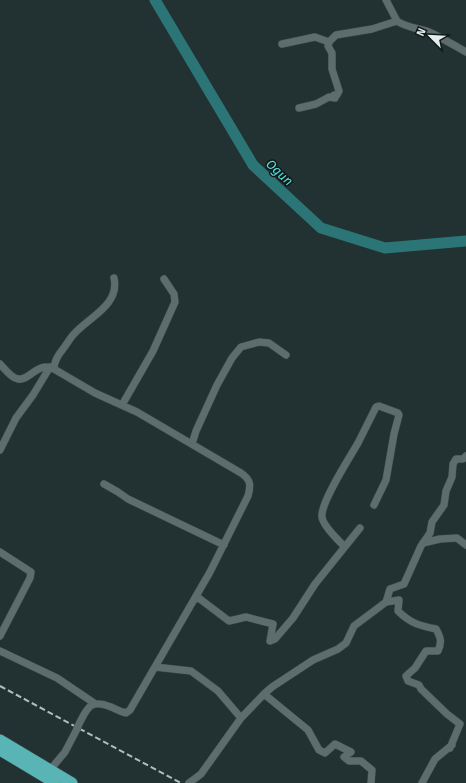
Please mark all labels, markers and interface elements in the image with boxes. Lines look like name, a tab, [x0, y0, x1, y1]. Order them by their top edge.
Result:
north arrow	[410, 16, 450, 56]
text: N	[414, 26, 429, 38]
water label: Ogun	[263, 156, 296, 189]

